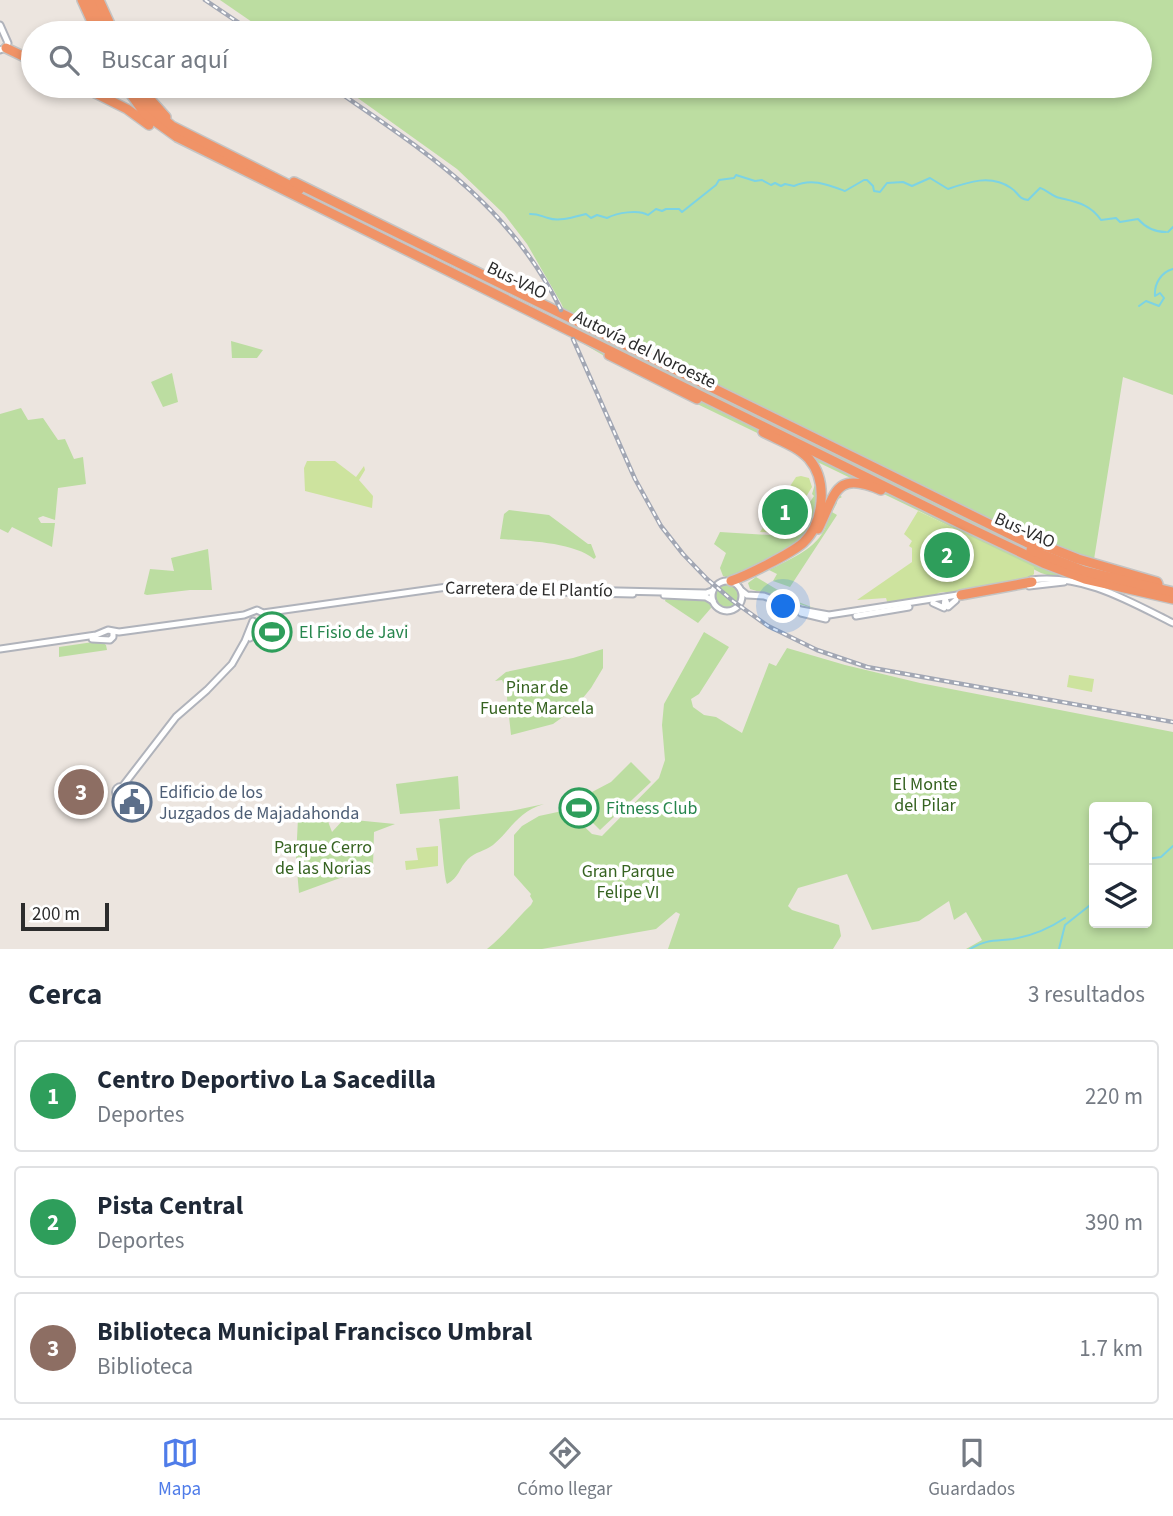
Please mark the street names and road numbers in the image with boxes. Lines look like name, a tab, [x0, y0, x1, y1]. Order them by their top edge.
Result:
street label: Bus-VAO	[483, 255, 551, 306]
street label: Autovía del Noroeste	[569, 304, 720, 395]
street label: Bus-VAO	[991, 506, 1059, 555]
street label: Carretera de El Plantío	[445, 576, 613, 603]

